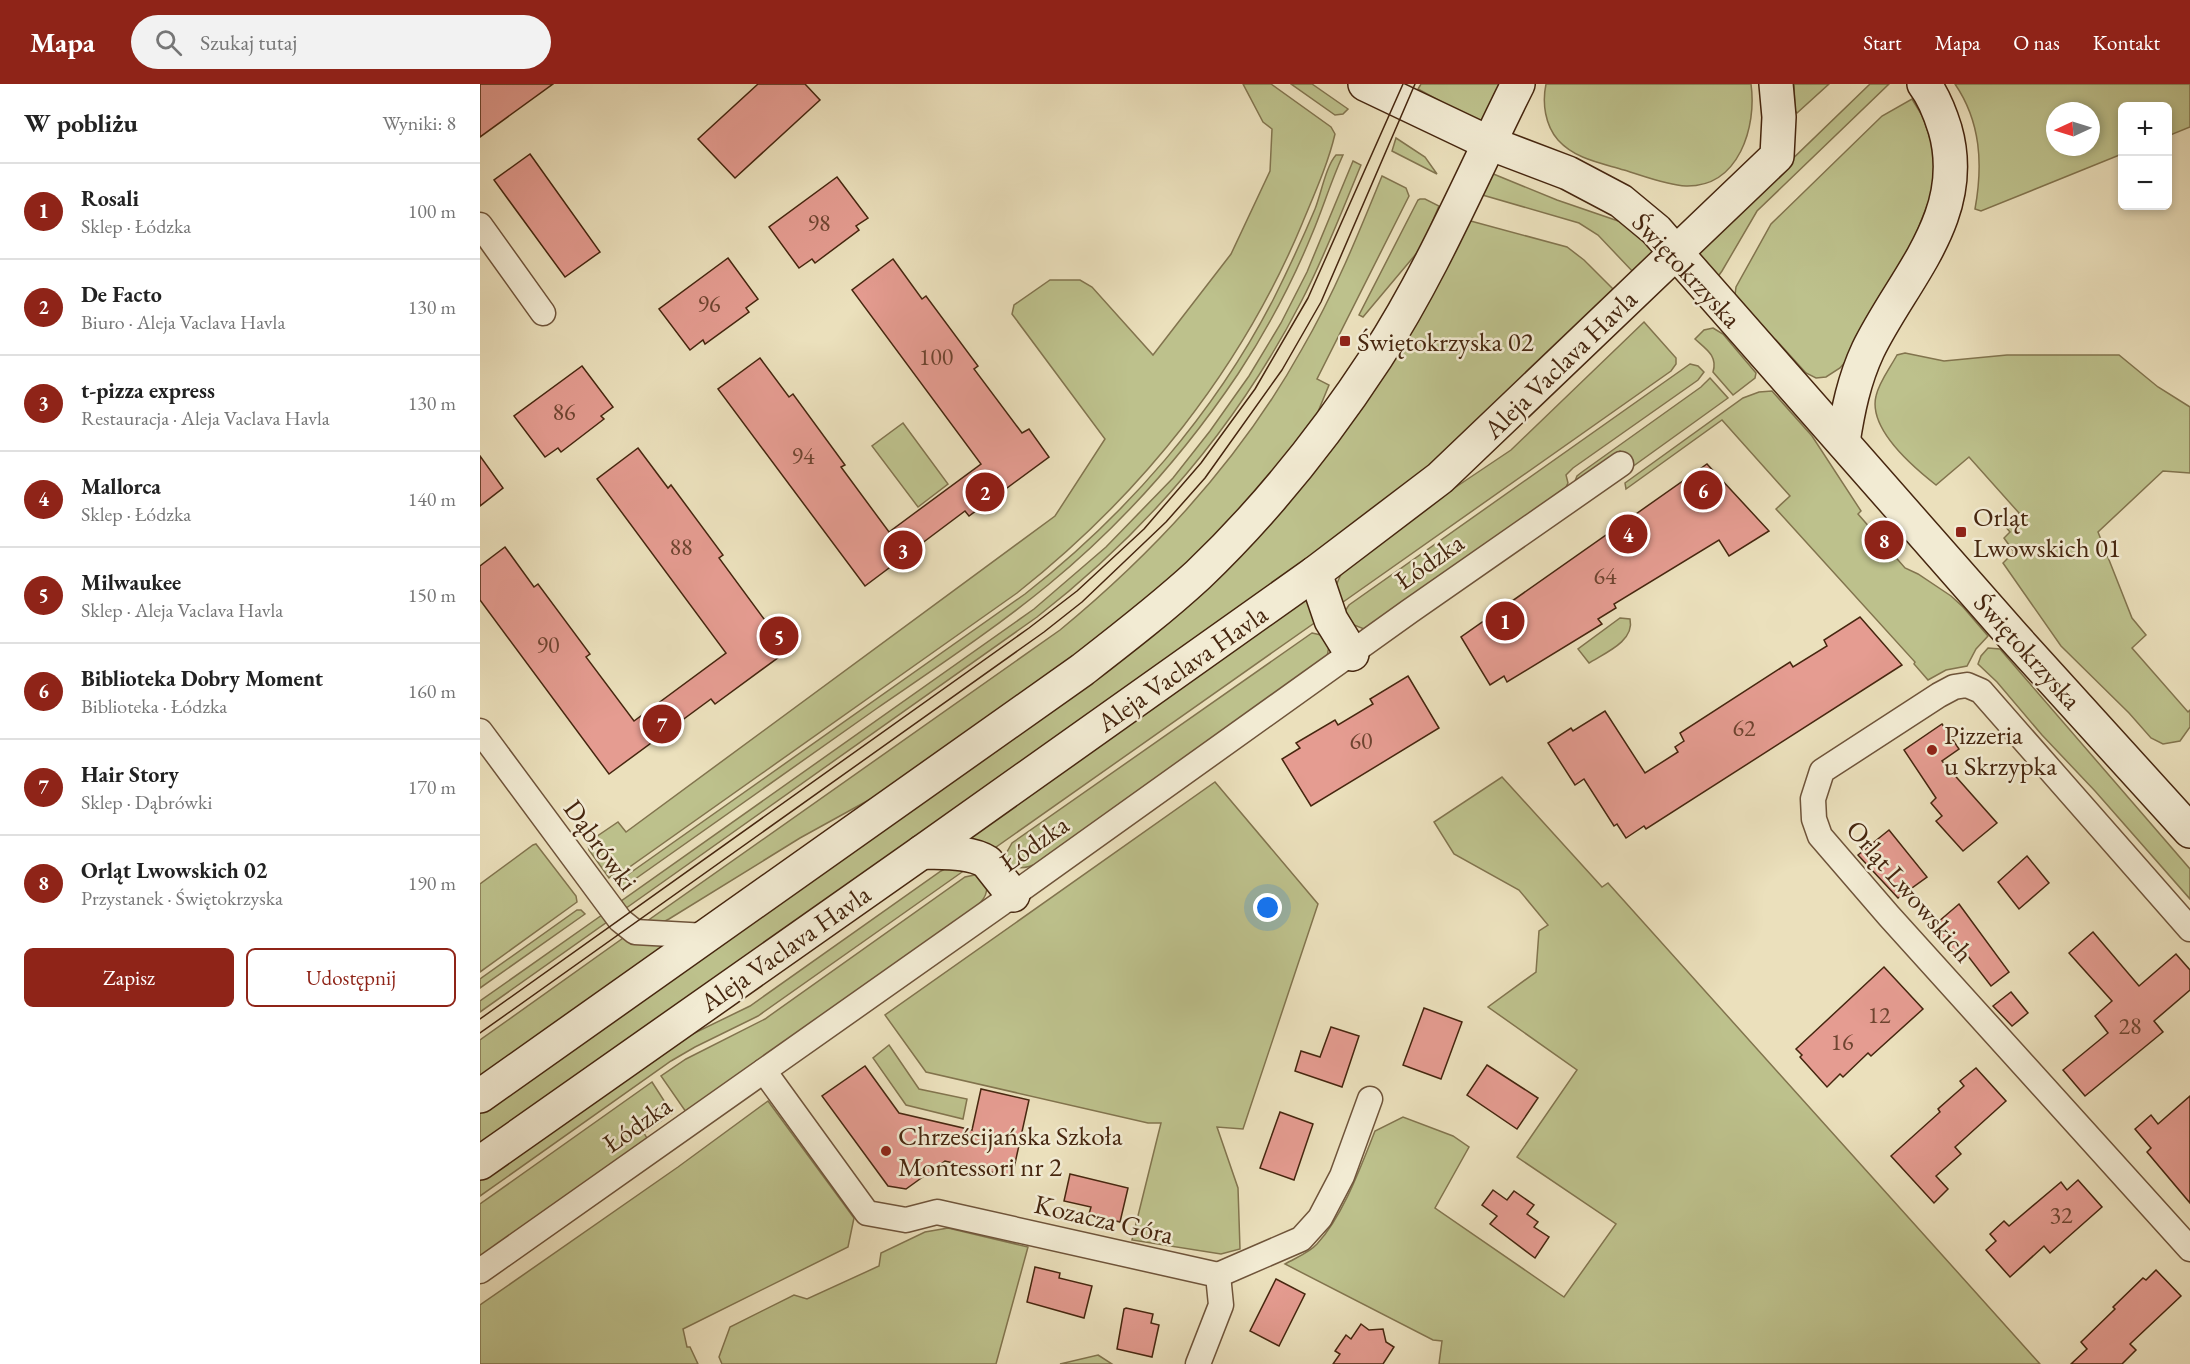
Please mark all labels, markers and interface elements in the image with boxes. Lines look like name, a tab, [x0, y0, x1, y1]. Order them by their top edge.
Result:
search box	[131, 15, 551, 69]
text: Mapa	[30, 24, 95, 60]
icon: search	[152, 26, 185, 59]
text: Szukaj tutaj	[200, 28, 297, 57]
text: Start	[1863, 29, 1902, 56]
text: Mapa	[1935, 29, 1980, 56]
text: O nas	[2013, 29, 2060, 56]
text: Kontakt	[2093, 29, 2160, 56]
north arrow	[2046, 102, 2100, 156]
map controls	[2118, 102, 2172, 210]
button: +	[2118, 102, 2172, 156]
text: W pobliżu	[24, 106, 138, 140]
text: Wyniki: 8	[383, 110, 456, 136]
button: −	[2118, 156, 2172, 210]
text: Rosali	[81, 184, 139, 213]
text: 1	[38, 198, 49, 224]
text: 100 m	[408, 198, 456, 224]
street label: Świętokrzyska	[1625, 205, 1749, 335]
house number: 98	[807, 207, 831, 238]
text: Sklep · Łódzka	[81, 213, 191, 239]
text: De Facto	[81, 280, 162, 309]
street label: Aleja Vaclava Havla	[1475, 282, 1644, 447]
house number: 96	[697, 288, 721, 319]
text: 2	[38, 294, 49, 320]
text: 130 m	[408, 294, 456, 320]
text: Biuro · Aleja Vaclava Havla	[81, 309, 285, 335]
place label: Świętokrzyska 02	[1357, 324, 1534, 359]
marker: Świętokrzyska 02	[1338, 334, 1352, 348]
house number: 100	[919, 341, 953, 372]
text: t-pizza express	[81, 376, 215, 405]
text: 3	[38, 390, 49, 416]
text: 130 m	[408, 390, 456, 416]
house number: 86	[552, 396, 576, 427]
text: Restauracja · Aleja Vaclava Havla	[81, 405, 330, 431]
house number: 94	[791, 440, 815, 471]
pin: 6	[1684, 468, 1722, 512]
pin: 2	[966, 470, 1004, 514]
text: Mallorca	[81, 472, 161, 501]
text: 4	[38, 486, 49, 512]
text: 140 m	[408, 486, 456, 512]
place label: Orląt Lwowskich 01	[1973, 499, 2121, 565]
text: Sklep · Łódzka	[81, 501, 191, 527]
pin: 4	[1608, 512, 1648, 556]
pin: 8	[1864, 518, 1904, 562]
street label: Łódzka	[1388, 525, 1471, 597]
marker: Orląt Lwowskich 01	[1954, 525, 1968, 539]
pin: 3	[884, 528, 922, 572]
house number: 88	[669, 531, 693, 562]
house number: 64	[1593, 560, 1617, 591]
text: Milwaukee	[81, 568, 181, 597]
text: 5	[38, 582, 49, 608]
text: 150 m	[408, 582, 456, 608]
street label: Świętokrzyska	[1966, 585, 2090, 717]
street label: Aleja Vaclava Havla	[1089, 596, 1274, 740]
text: Sklep · Aleja Vaclava Havla	[81, 597, 283, 623]
pin: 1	[1486, 598, 1524, 644]
pin: 5	[760, 614, 798, 658]
house number: 90	[536, 629, 560, 660]
text: Biblioteka Dobry Moment	[81, 664, 323, 693]
text: 6	[38, 678, 49, 704]
text: 160 m	[408, 678, 456, 704]
text: Biblioteka · Łódzka	[81, 693, 227, 719]
pin: 7	[642, 702, 681, 746]
house number: 62	[1732, 712, 1756, 743]
place label: Pizzeria u Skrzypka	[1944, 717, 2057, 783]
house number: 60	[1349, 725, 1373, 756]
marker: Pizzeria u Skrzypka	[1925, 743, 1939, 757]
text: Hair Story	[81, 760, 179, 789]
text: 7	[38, 774, 49, 800]
text: 170 m	[408, 774, 456, 800]
text: Sklep · Dąbrówki	[81, 789, 212, 815]
street label: Dąbrówki	[556, 792, 646, 898]
street label: Łódzka	[993, 807, 1076, 879]
street label: Orląt Lwowskich	[1839, 813, 1981, 969]
text: Orląt Lwowskich 02	[81, 856, 267, 885]
text: 8	[38, 870, 49, 896]
text: 190 m	[408, 870, 456, 896]
street label: Aleja Vaclava Havla	[692, 876, 877, 1020]
text: Przystanek · Świętokrzyska	[81, 885, 283, 911]
your location	[1253, 893, 1282, 922]
button: Zapisz	[24, 948, 234, 1007]
button: Udostępnij	[246, 948, 456, 1007]
house number: 12	[1867, 999, 1891, 1030]
house number: 28	[2118, 1010, 2142, 1041]
house number: 16	[1830, 1026, 1854, 1057]
street label: Łódzka	[596, 1088, 679, 1160]
place label: Chrześcijańska Szkoła Montessori nr 2	[898, 1118, 1123, 1184]
marker: Chrześcijańska Szkoła Montessori nr 2	[879, 1144, 893, 1158]
street label: Kozacza Góra	[1031, 1186, 1177, 1252]
house number: 32	[2049, 1199, 2073, 1230]

